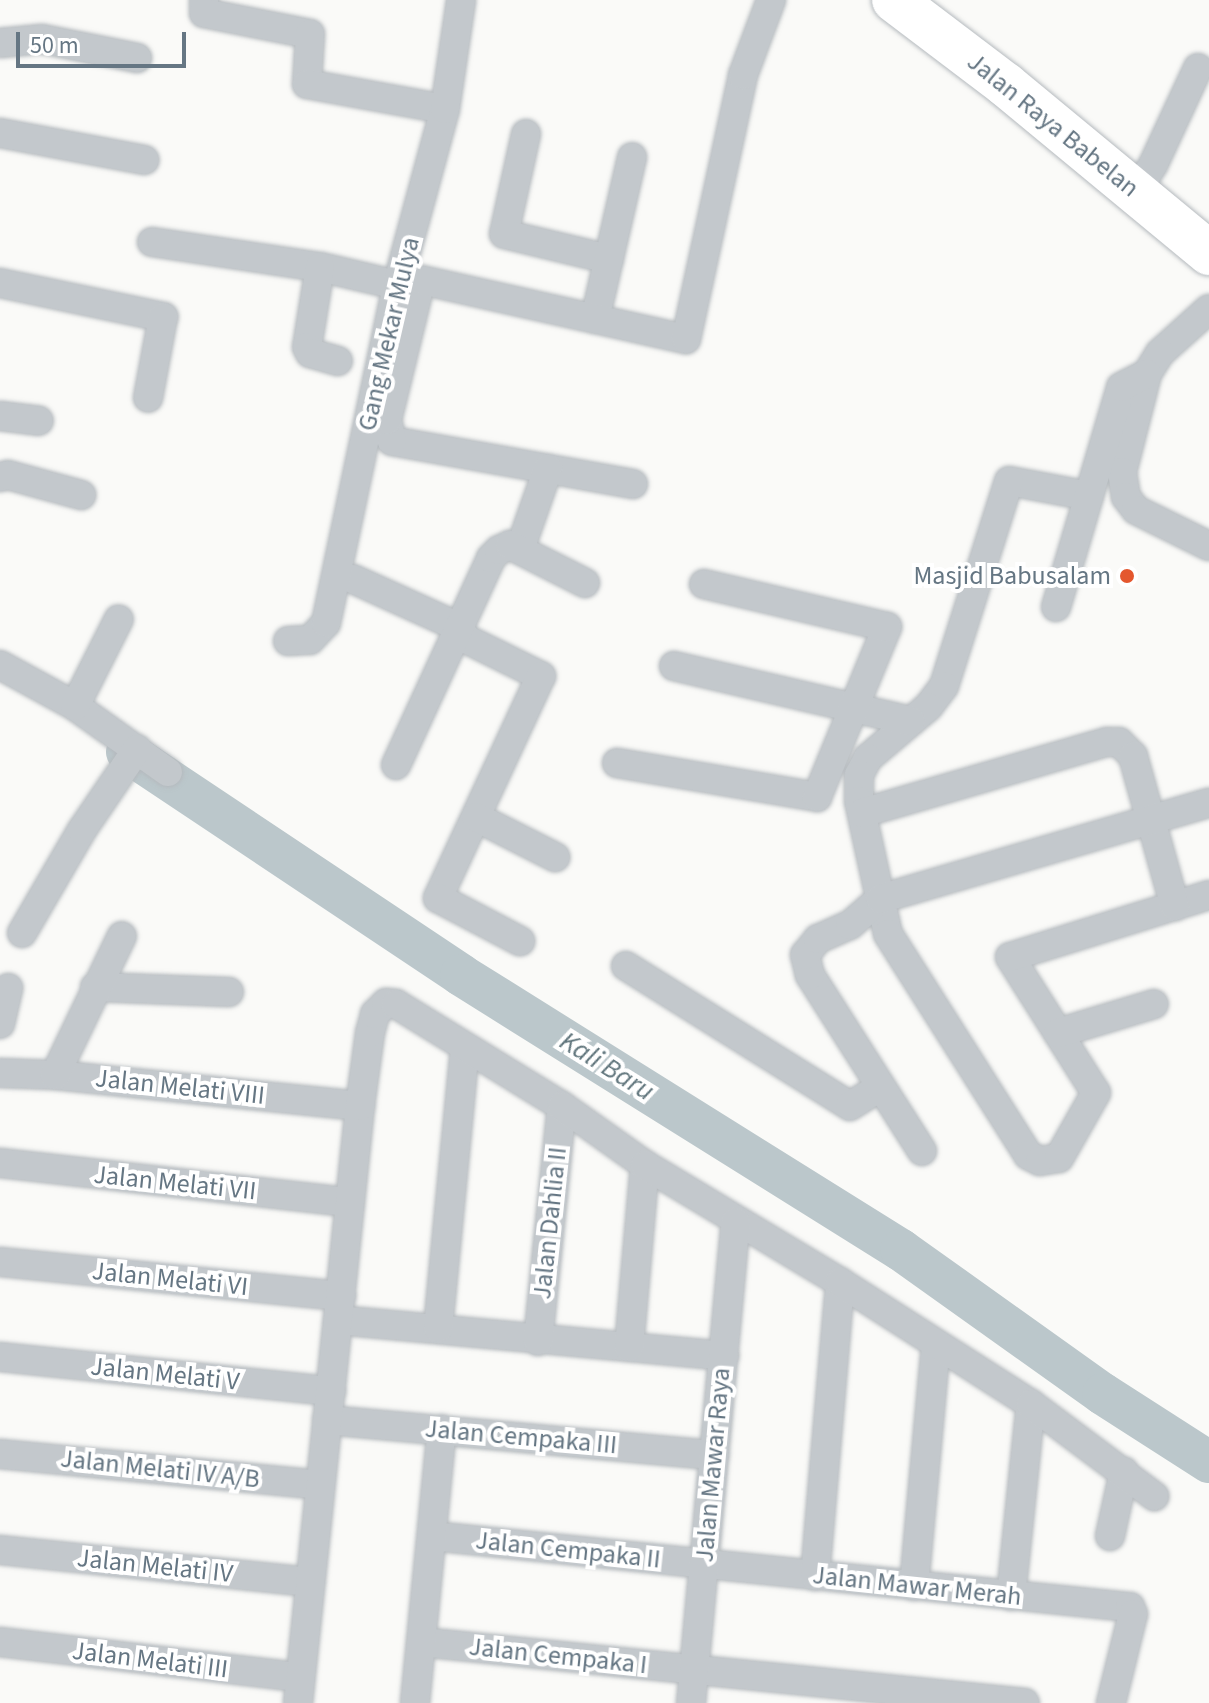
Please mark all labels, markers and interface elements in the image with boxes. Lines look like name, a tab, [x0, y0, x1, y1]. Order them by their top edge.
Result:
scale bar	[20, 16, 190, 66]
text: 50 m	[30, 28, 79, 63]
street label: Jalan Raya Babelan	[961, 46, 1145, 204]
street label: Gang Mekar Mulya	[352, 234, 426, 434]
place label: Masjid Babusalam	[913, 560, 1111, 592]
marker: Masjid Babusalam	[1118, 567, 1136, 585]
water label: Kali Baru	[554, 1024, 660, 1108]
street label: Jalan Melati VIII	[94, 1063, 266, 1111]
street label: Jalan Dahlia II	[526, 1145, 574, 1301]
street label: Jalan Melati VII	[92, 1159, 258, 1207]
street label: Jalan Melati VI	[91, 1255, 249, 1303]
street label: Jalan Melati V	[89, 1351, 241, 1397]
street label: Jalan Mawar Raya	[689, 1367, 737, 1563]
street label: Jalan Cempaka III	[424, 1413, 618, 1461]
street label: Jalan Melati IV A/B	[59, 1443, 261, 1495]
street label: Jalan Cempaka II	[474, 1525, 662, 1575]
street label: Jalan Melati IV	[76, 1542, 234, 1590]
street label: Jalan Mawar Merah	[811, 1560, 1023, 1612]
street label: Jalan Cempaka I	[467, 1631, 649, 1681]
street label: Jalan Melati III	[70, 1635, 230, 1685]

